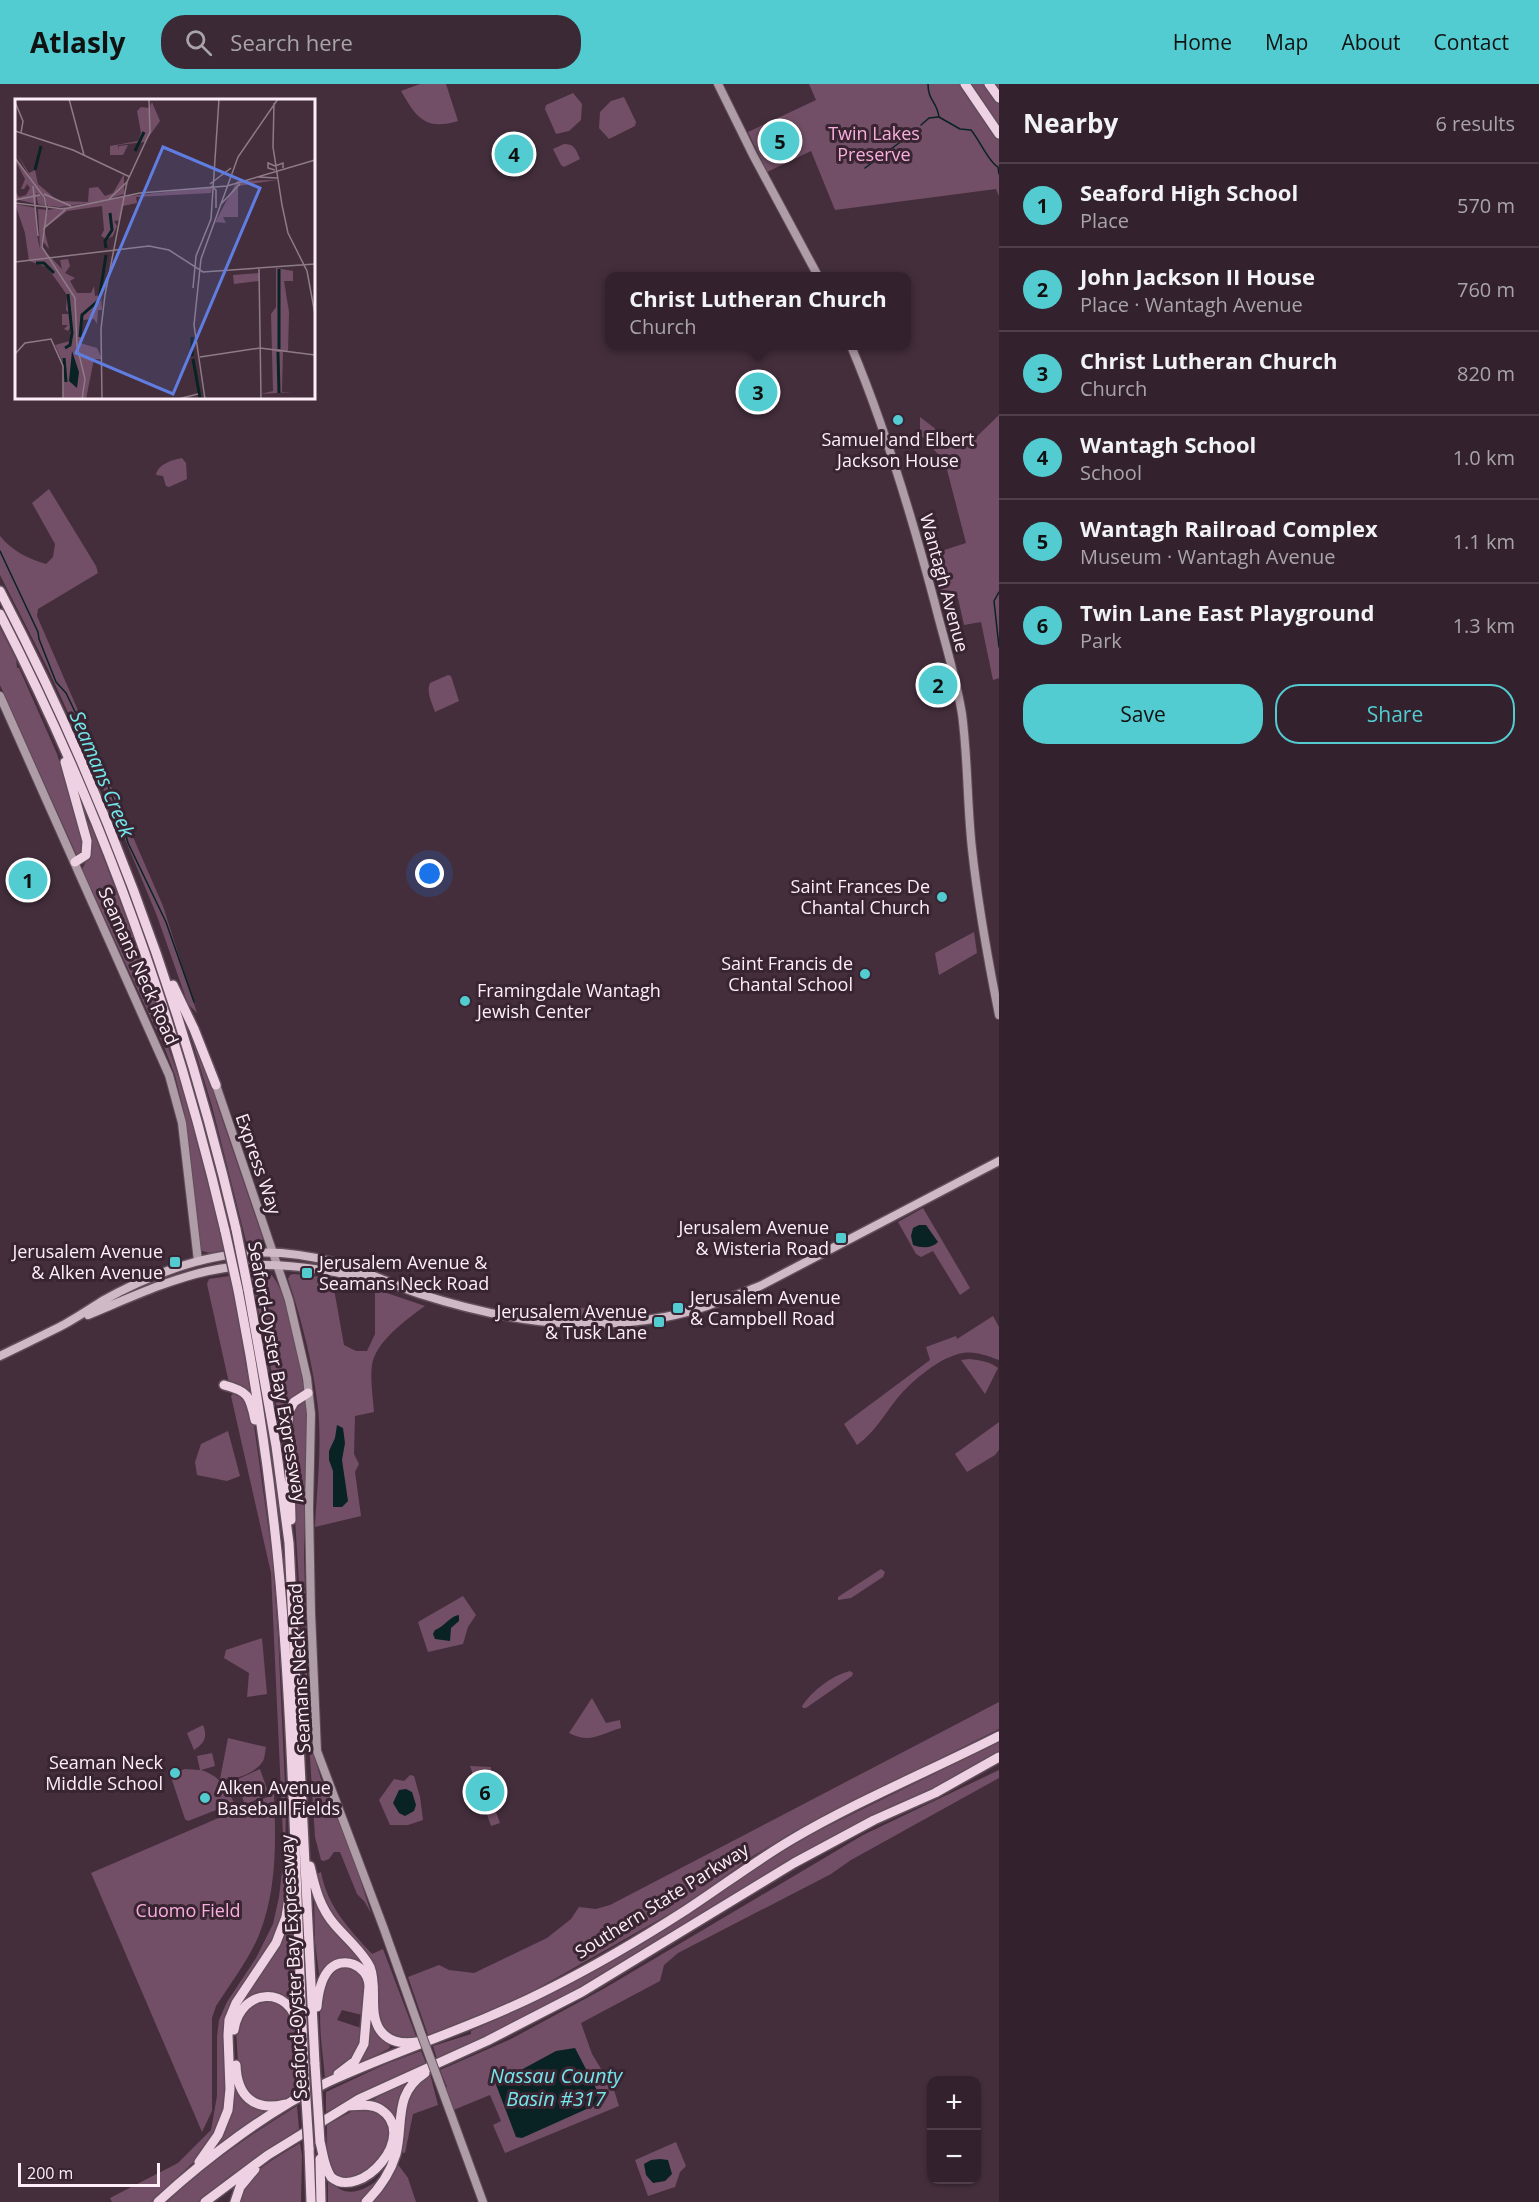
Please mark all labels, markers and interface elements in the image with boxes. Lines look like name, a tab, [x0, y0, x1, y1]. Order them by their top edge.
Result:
search box	[161, 15, 581, 69]
text: Atlasly	[30, 23, 125, 61]
icon: search	[182, 26, 215, 59]
text: Search here	[230, 27, 353, 57]
text: Home	[1173, 28, 1232, 56]
text: Map	[1265, 28, 1308, 56]
text: About	[1341, 28, 1401, 56]
text: Contact	[1434, 28, 1509, 56]
inset map	[15, 99, 315, 399]
text: Nearby	[1023, 105, 1118, 141]
text: 6 results	[1435, 110, 1515, 137]
pin: 5	[760, 118, 800, 164]
park label: Twin Lakes Preserve	[828, 121, 920, 166]
pin: 4	[494, 132, 534, 176]
text: Seaford High School	[1080, 177, 1298, 207]
text: 1	[1037, 192, 1048, 219]
text: 570 m	[1457, 192, 1515, 219]
text: Place	[1080, 207, 1129, 234]
text: John Jackson II House	[1080, 261, 1315, 291]
popup	[605, 272, 911, 350]
text: 2	[1037, 276, 1048, 303]
text: 760 m	[1457, 276, 1515, 303]
text: Christ Lutheran Church	[629, 283, 887, 313]
text: Place · Wantagh Avenue	[1080, 291, 1303, 318]
text: Church	[629, 313, 696, 340]
text: Christ Lutheran Church	[1080, 345, 1337, 375]
text: 3	[1037, 360, 1048, 387]
text: 820 m	[1457, 360, 1515, 387]
pin: 3	[738, 370, 777, 414]
text: Church	[1080, 375, 1147, 402]
marker: Samuel and Elbert Jackson House	[891, 413, 905, 427]
place label: Samuel and Elbert Jackson House	[821, 427, 975, 472]
text: Wantagh School	[1080, 429, 1256, 459]
text: 4	[1037, 444, 1048, 471]
text: 1.0 km	[1453, 444, 1515, 471]
text: School	[1080, 459, 1142, 486]
street label: Wantagh Avenue	[915, 511, 975, 655]
text: Wantagh Railroad Complex	[1080, 513, 1378, 543]
text: 5	[1037, 528, 1048, 555]
text: 1.1 km	[1453, 528, 1515, 555]
text: Museum · Wantagh Avenue	[1080, 543, 1335, 570]
text: Twin Lane East Playground	[1080, 597, 1374, 627]
text: 6	[1037, 612, 1048, 639]
text: 1.3 km	[1453, 612, 1515, 639]
text: Park	[1080, 627, 1122, 654]
pin: 2	[918, 662, 958, 708]
button: Save	[1023, 684, 1263, 744]
button: Share	[1275, 684, 1515, 744]
water label: Seamans Creek	[64, 706, 142, 842]
pin: 1	[9, 858, 48, 902]
your location	[415, 859, 444, 888]
place label: Saint Frances De Chantal Church	[791, 874, 930, 919]
street label: Seamans Neck Road	[93, 883, 185, 1048]
marker: Saint Frances De Chantal Church	[935, 890, 949, 904]
place label: Saint Francis de Chantal School	[721, 951, 853, 996]
marker: Saint Francis de Chantal School	[858, 967, 872, 981]
place label: Framingdale Wantagh Jewish Center	[475, 978, 661, 1023]
marker: Framingdale Wantagh Jewish Center	[458, 994, 472, 1008]
street label: Express Way	[230, 1110, 288, 1218]
place label: Jerusalem Avenue & Wisteria Road	[676, 1215, 829, 1260]
marker: Jerusalem Avenue & Wisteria Road	[834, 1231, 848, 1245]
place label: Jerusalem Avenue & Alken Avenue	[10, 1239, 163, 1284]
street label: Seaford-Oyster Bay Expressway	[243, 1239, 313, 1505]
place label: Jerusalem Avenue & Seamans Neck Road	[317, 1250, 489, 1295]
marker: Jerusalem Avenue & Alken Avenue	[168, 1255, 182, 1269]
marker: Jerusalem Avenue & Seamans Neck Road	[300, 1266, 314, 1280]
place label: Jerusalem Avenue & Campbell Road	[688, 1285, 841, 1330]
place label: Jerusalem Avenue & Tusk Lane	[494, 1299, 647, 1344]
marker: Jerusalem Avenue & Campbell Road	[671, 1301, 685, 1315]
marker: Jerusalem Avenue & Tusk Lane	[652, 1315, 666, 1329]
street label: Seamans Neck Road	[283, 1582, 315, 1754]
place label: Seaman Neck Middle School	[45, 1750, 164, 1795]
marker: Seaman Neck Middle School	[168, 1766, 182, 1780]
pin: 6	[466, 1770, 504, 1814]
place label: Alken Avenue Baseball Fields	[217, 1775, 340, 1820]
marker: Alken Avenue Baseball Fields	[198, 1791, 212, 1805]
street label: Seaford-Oyster Bay Expressway	[274, 1833, 312, 2100]
street label: Southern State Parkway	[570, 1836, 754, 1963]
park label: Cuomo Field	[136, 1898, 240, 1922]
water label: Nassau County Basin #317	[490, 2062, 624, 2112]
map controls	[927, 2076, 981, 2184]
button: +	[927, 2076, 981, 2130]
button: −	[927, 2130, 981, 2184]
scale bar	[18, 2160, 160, 2188]
text: 200 m	[27, 2162, 73, 2184]

